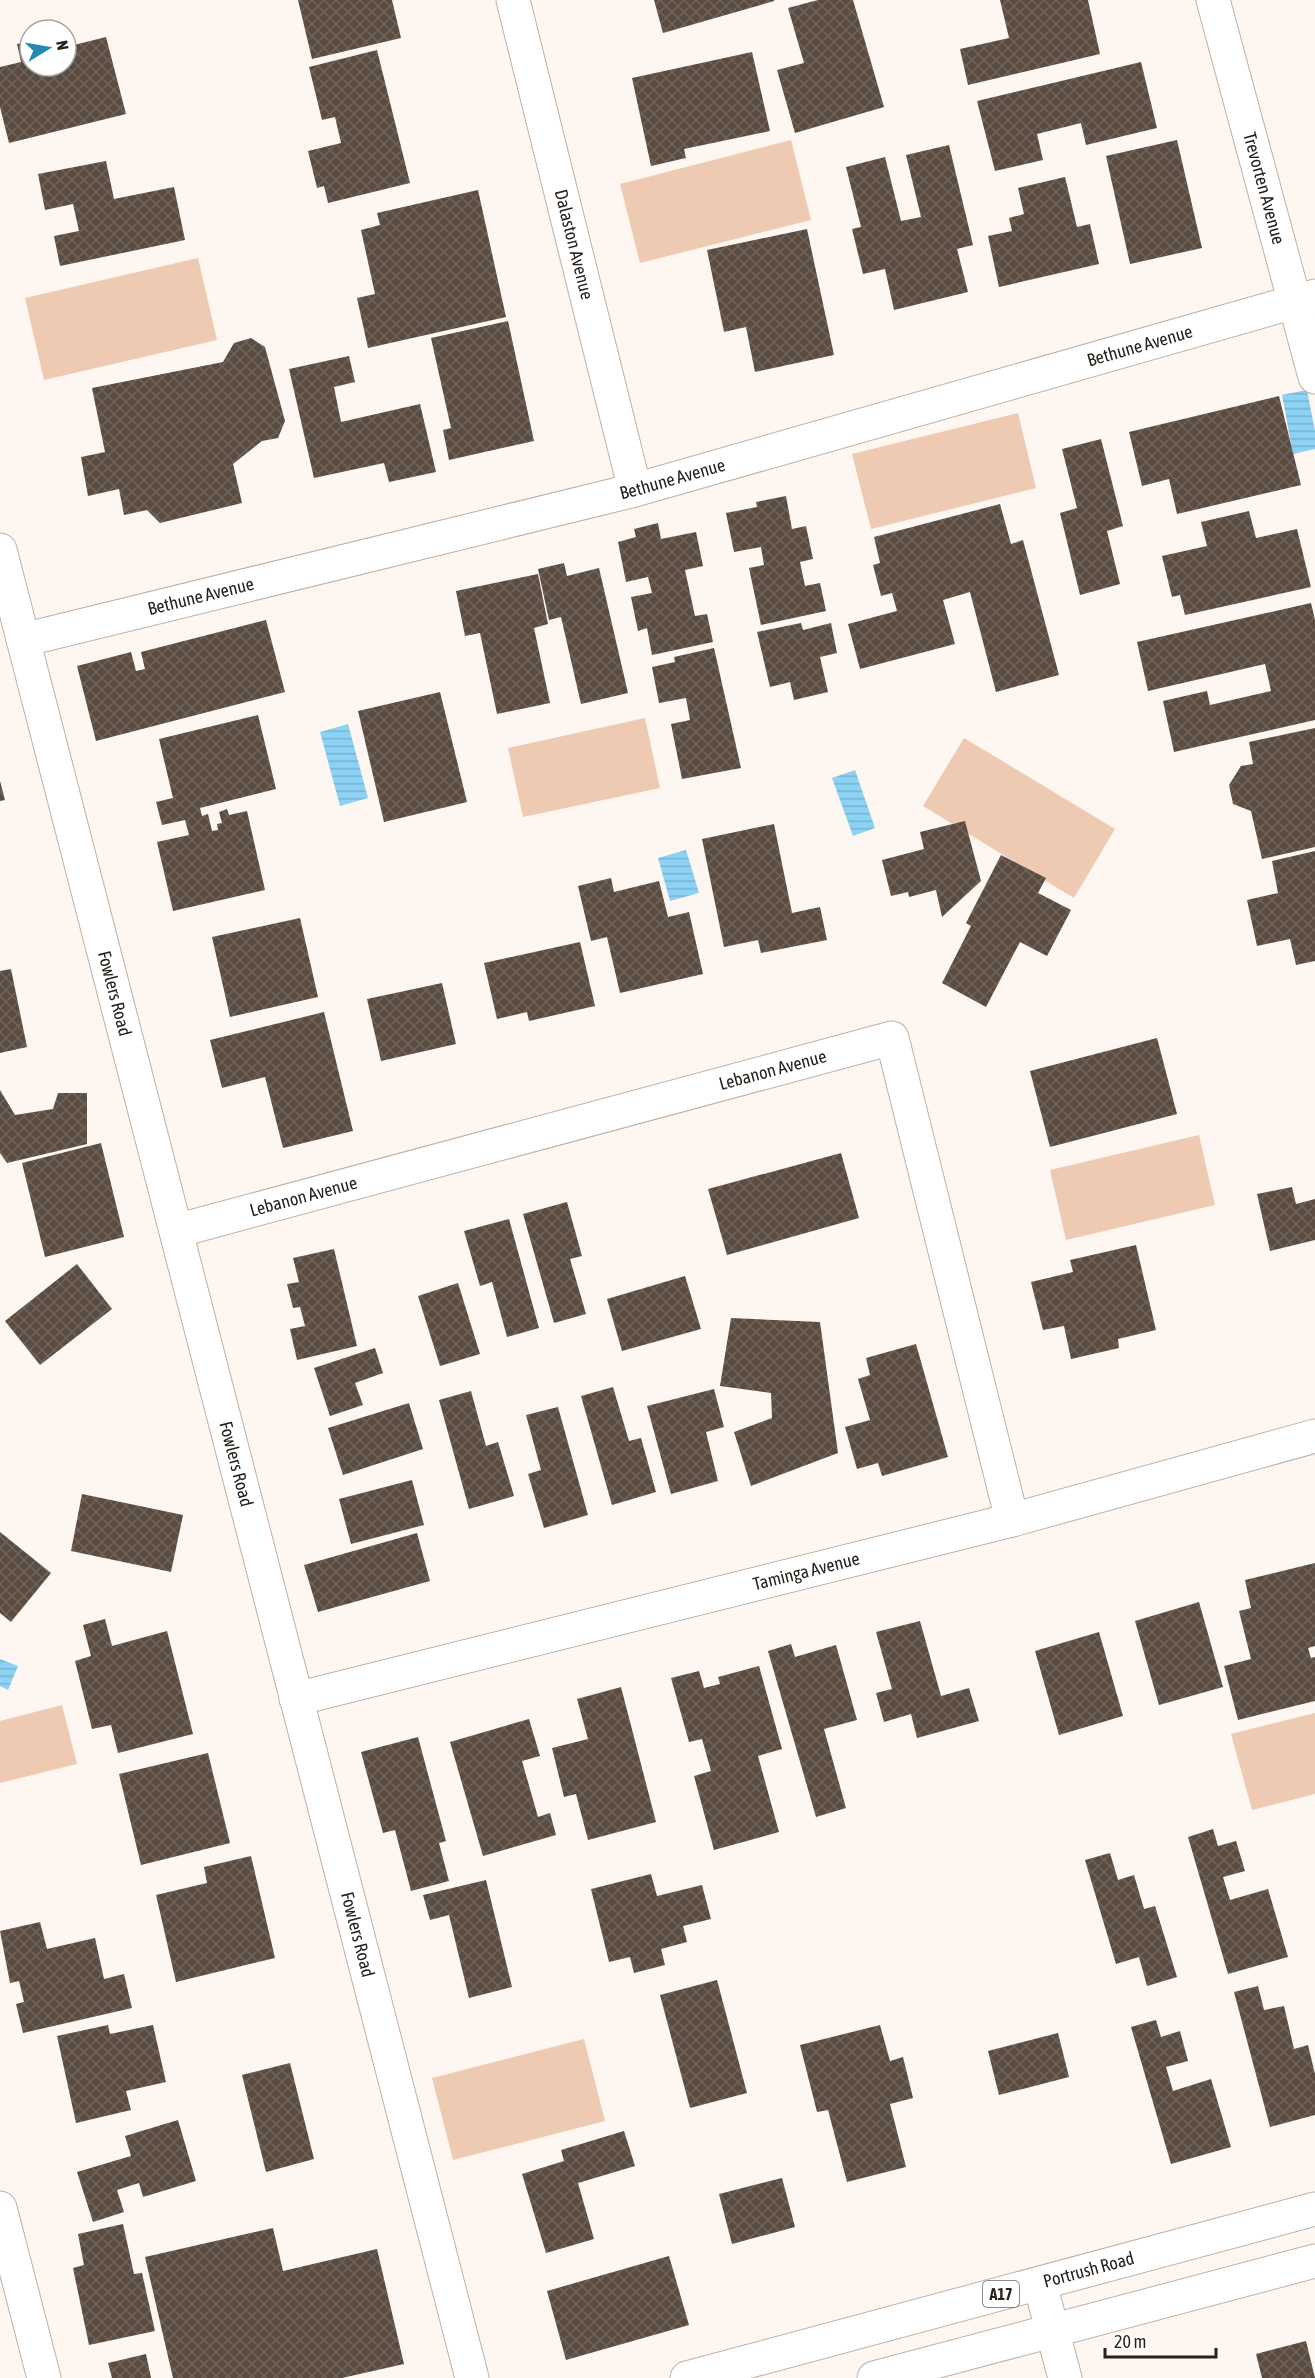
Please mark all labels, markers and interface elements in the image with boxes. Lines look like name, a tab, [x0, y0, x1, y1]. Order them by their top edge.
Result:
north arrow	[18, 18, 78, 78]
text: N	[53, 39, 72, 51]
street label: Trevorten Avenue	[1239, 130, 1290, 246]
street label: Dalaston Avenue	[551, 187, 598, 302]
street label: Bethune Avenue	[1084, 321, 1195, 371]
street label: Bethune Avenue	[617, 454, 727, 503]
street label: Bethune Avenue	[145, 573, 256, 619]
street label: Fowlers Road	[94, 948, 136, 1038]
street label: Lebanon Avenue	[717, 1045, 829, 1094]
street label: Lebanon Avenue	[247, 1172, 359, 1221]
street label: Fowlers Road	[215, 1419, 258, 1509]
street label: Taminga Avenue	[751, 1548, 862, 1594]
street label: Fowlers Road	[337, 1890, 379, 1979]
street label: Portrush Road	[1041, 2247, 1136, 2292]
road number: A17	[983, 2281, 1019, 2307]
scale bar	[1105, 2321, 1216, 2359]
text: 20 m	[1114, 2331, 1146, 2352]

